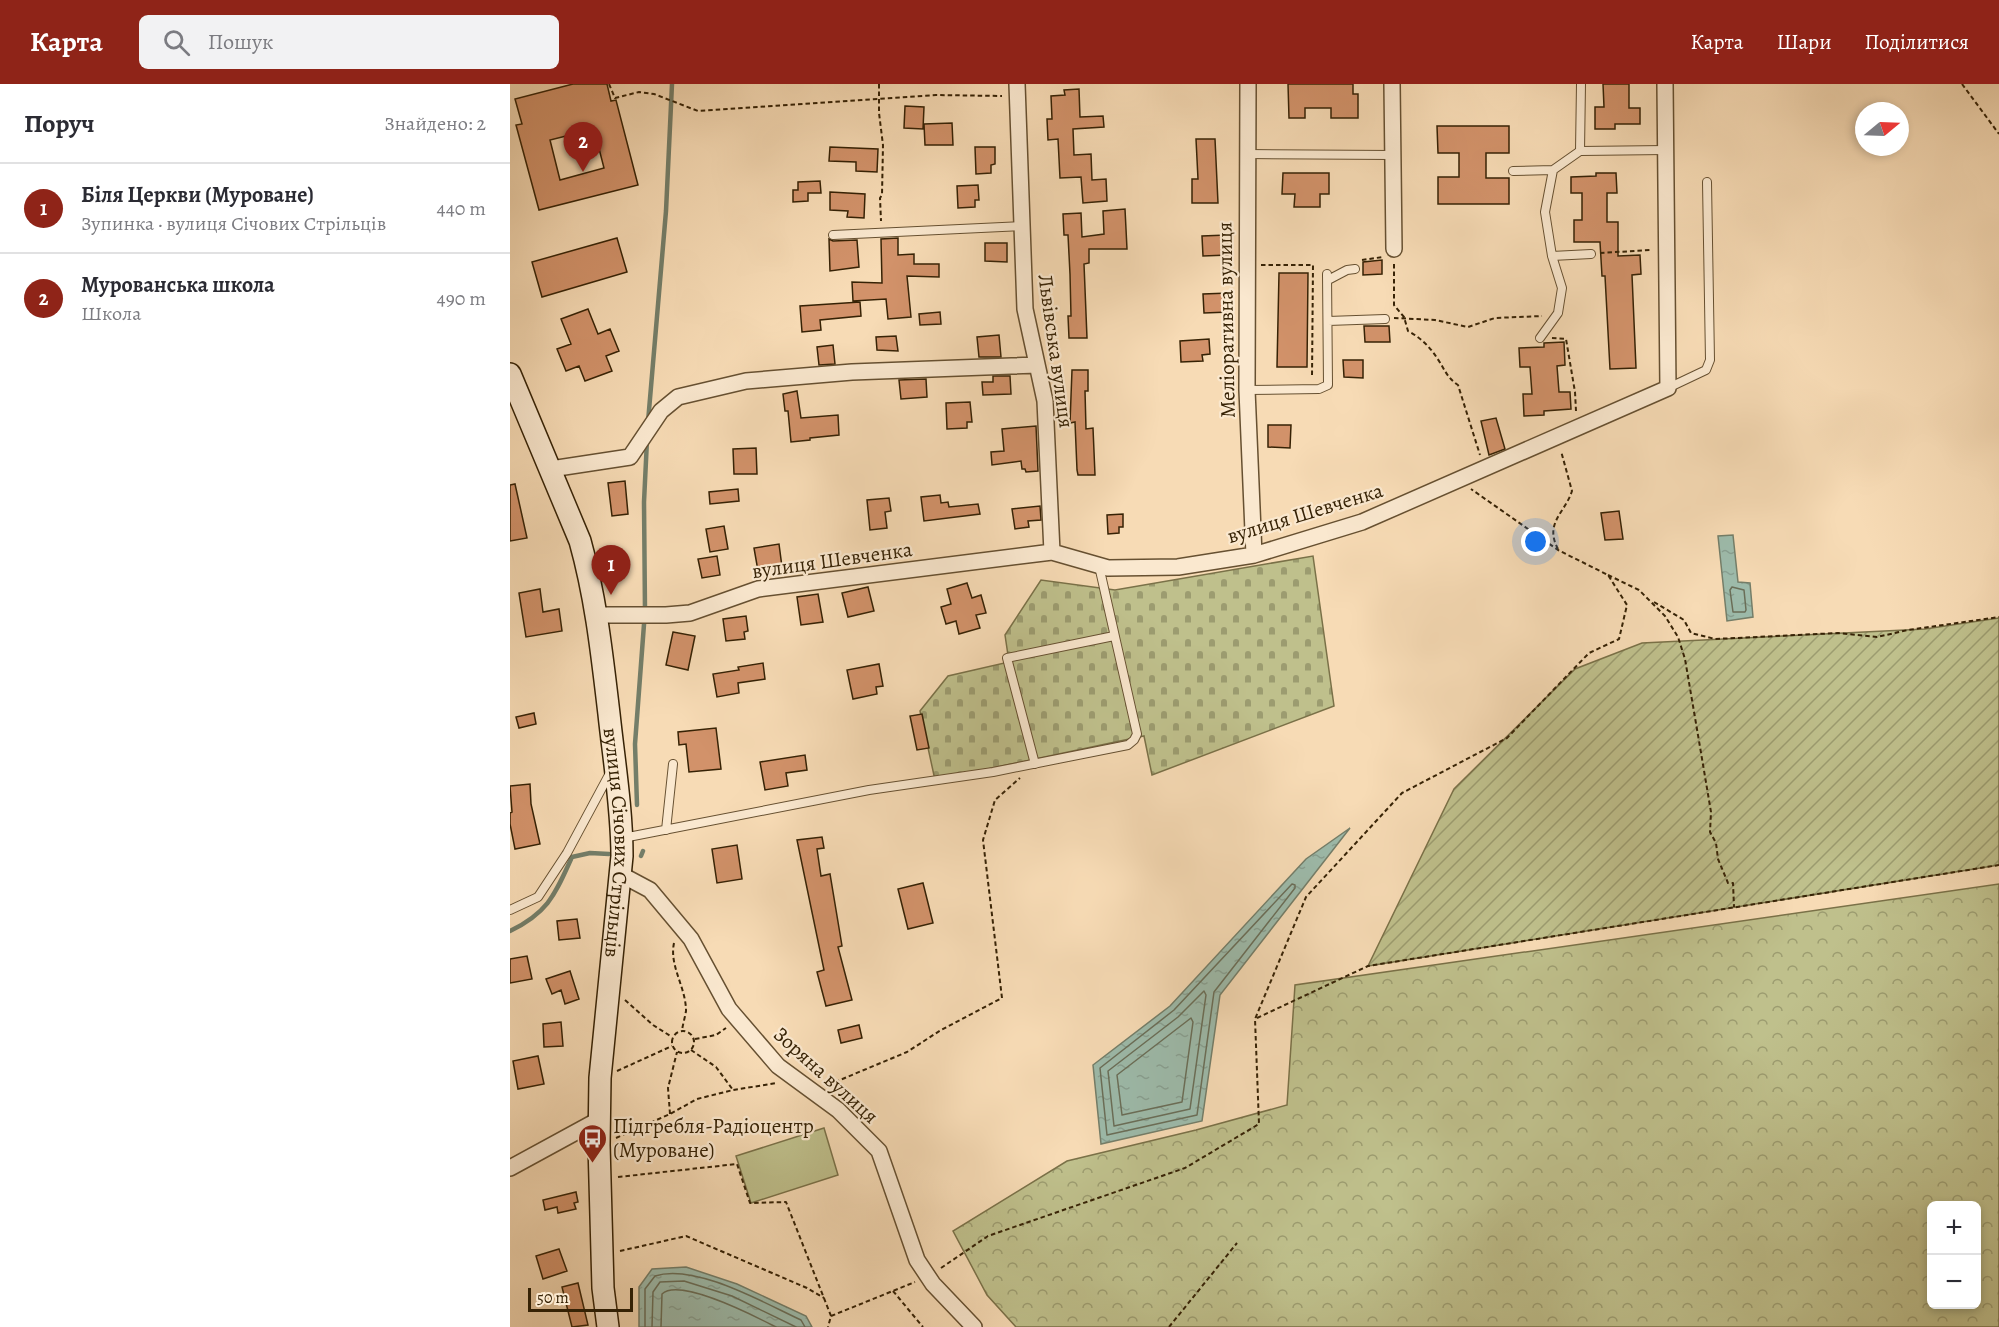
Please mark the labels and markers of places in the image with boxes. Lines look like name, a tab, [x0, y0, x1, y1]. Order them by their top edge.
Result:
pin: 2	[564, 122, 602, 172]
pin: 1	[592, 546, 630, 595]
place label: Підгребля-Радіоцентр (Муроване)	[613, 1112, 814, 1164]
bus stop icon: Підгребля-Радіоцентр (Муроване)	[576, 1122, 608, 1164]

